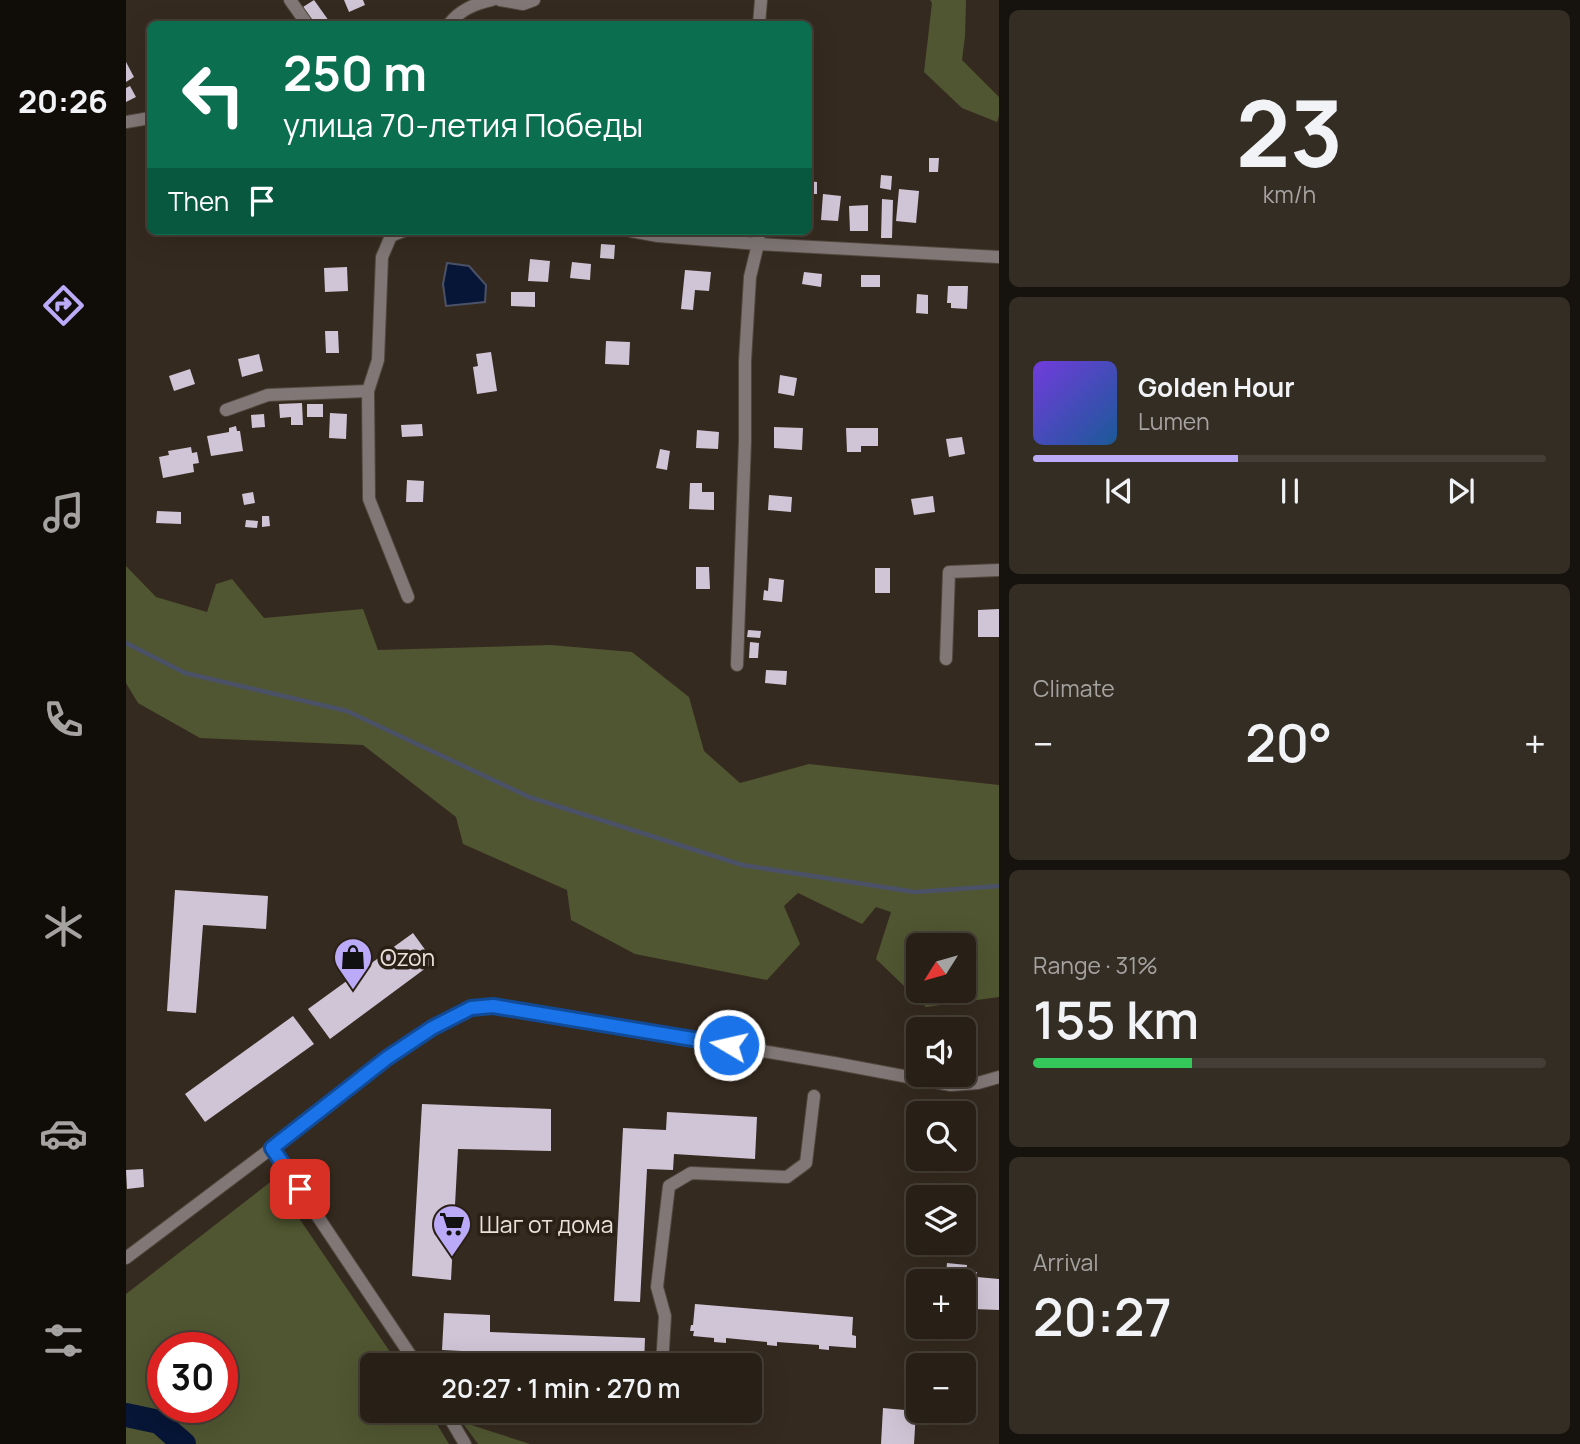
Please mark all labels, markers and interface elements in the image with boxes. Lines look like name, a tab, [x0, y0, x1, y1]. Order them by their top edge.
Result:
text: 250 m	[283, 39, 427, 106]
icon: left	[168, 49, 259, 140]
text: 23	[1236, 70, 1343, 194]
text: 20:26	[18, 79, 108, 123]
text: улица 70-летия Победы	[283, 103, 643, 147]
text: km/h	[1263, 178, 1316, 210]
icon: arrive	[243, 182, 281, 220]
text: Then	[168, 183, 229, 219]
icon: directions	[39, 281, 88, 330]
text: Golden Hour	[1138, 369, 1295, 405]
text: Lumen	[1138, 405, 1210, 437]
icon: previous	[1100, 472, 1138, 510]
icon: pause	[1271, 472, 1309, 510]
icon: next	[1442, 472, 1480, 510]
icon: music	[39, 488, 88, 537]
text: Climate	[1033, 672, 1115, 704]
icon: phone	[39, 695, 88, 744]
text: 20°	[1245, 707, 1332, 778]
text: −	[1033, 717, 1054, 769]
text: +	[1524, 717, 1546, 769]
icon: climate	[39, 902, 88, 951]
north arrow	[906, 933, 976, 1003]
map controls	[906, 933, 976, 1423]
shop icon: Ozon	[332, 936, 374, 991]
place label: Ozon	[380, 941, 435, 973]
text: Range · 31%	[1033, 949, 1158, 981]
text: 155 km	[1033, 984, 1199, 1055]
position arrow	[692, 1008, 766, 1082]
button: sound	[906, 1017, 976, 1087]
button: search	[906, 1101, 976, 1171]
icon: car	[39, 1109, 88, 1158]
pin	[270, 1159, 330, 1219]
icon: arrive	[281, 1170, 319, 1208]
button: layers	[906, 1185, 976, 1255]
supermarket icon: Шаг от дома	[431, 1203, 473, 1258]
place label: Шаг от дома	[479, 1208, 614, 1240]
text: Arrival	[1033, 1246, 1099, 1278]
button: +	[906, 1269, 976, 1339]
text: 20:27	[1033, 1281, 1172, 1352]
icon: filters	[39, 1316, 88, 1365]
speed limit sign: 30	[147, 1332, 238, 1423]
button: −	[906, 1353, 976, 1423]
text: 20:27 · 1 min · 270 m	[442, 1370, 680, 1406]

